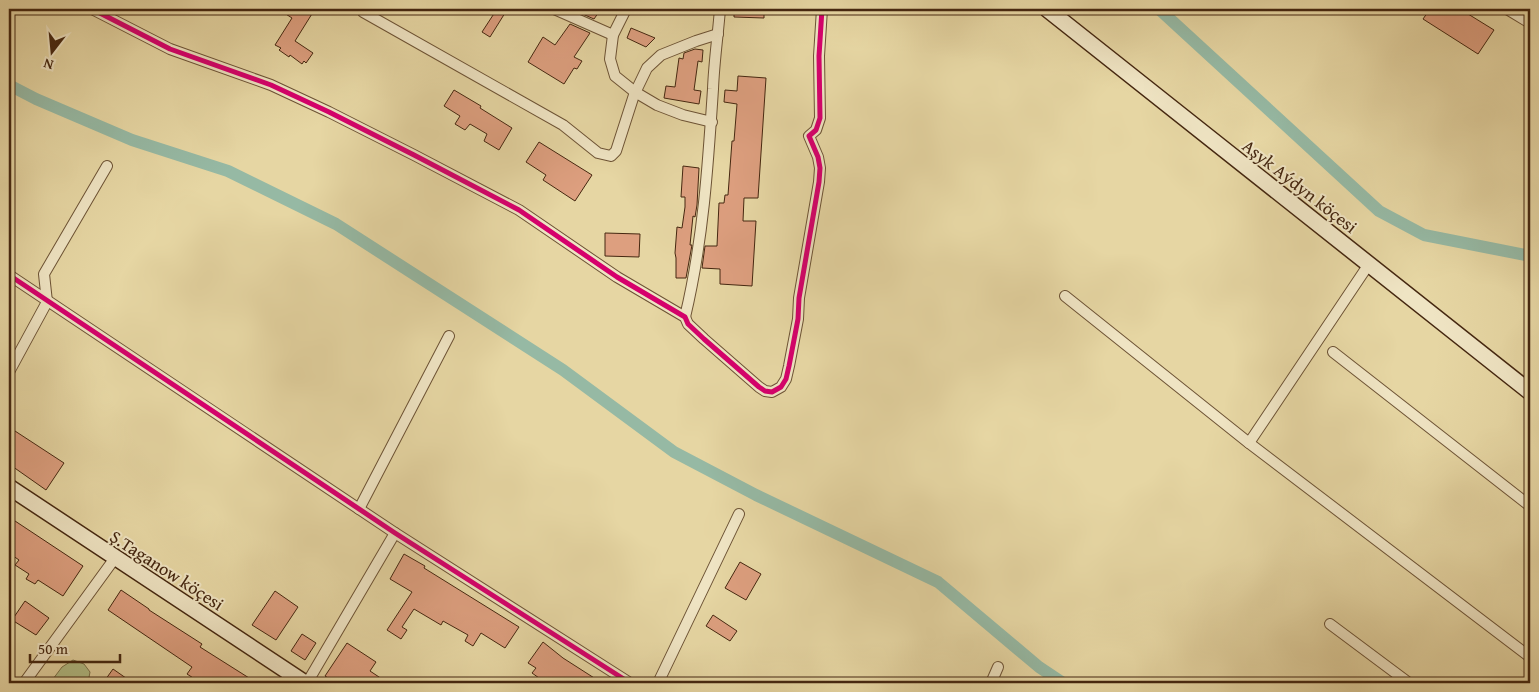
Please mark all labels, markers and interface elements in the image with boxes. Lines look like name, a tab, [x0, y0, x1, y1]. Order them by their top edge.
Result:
north arrow	[28, 28, 78, 78]
text: N	[41, 53, 56, 75]
street label: Aşyk Aýdyn köçesi	[1237, 132, 1363, 240]
street label: Ş.Taganow köçesi	[105, 523, 229, 617]
scale bar	[30, 632, 120, 664]
text: 50 m	[38, 638, 69, 659]

